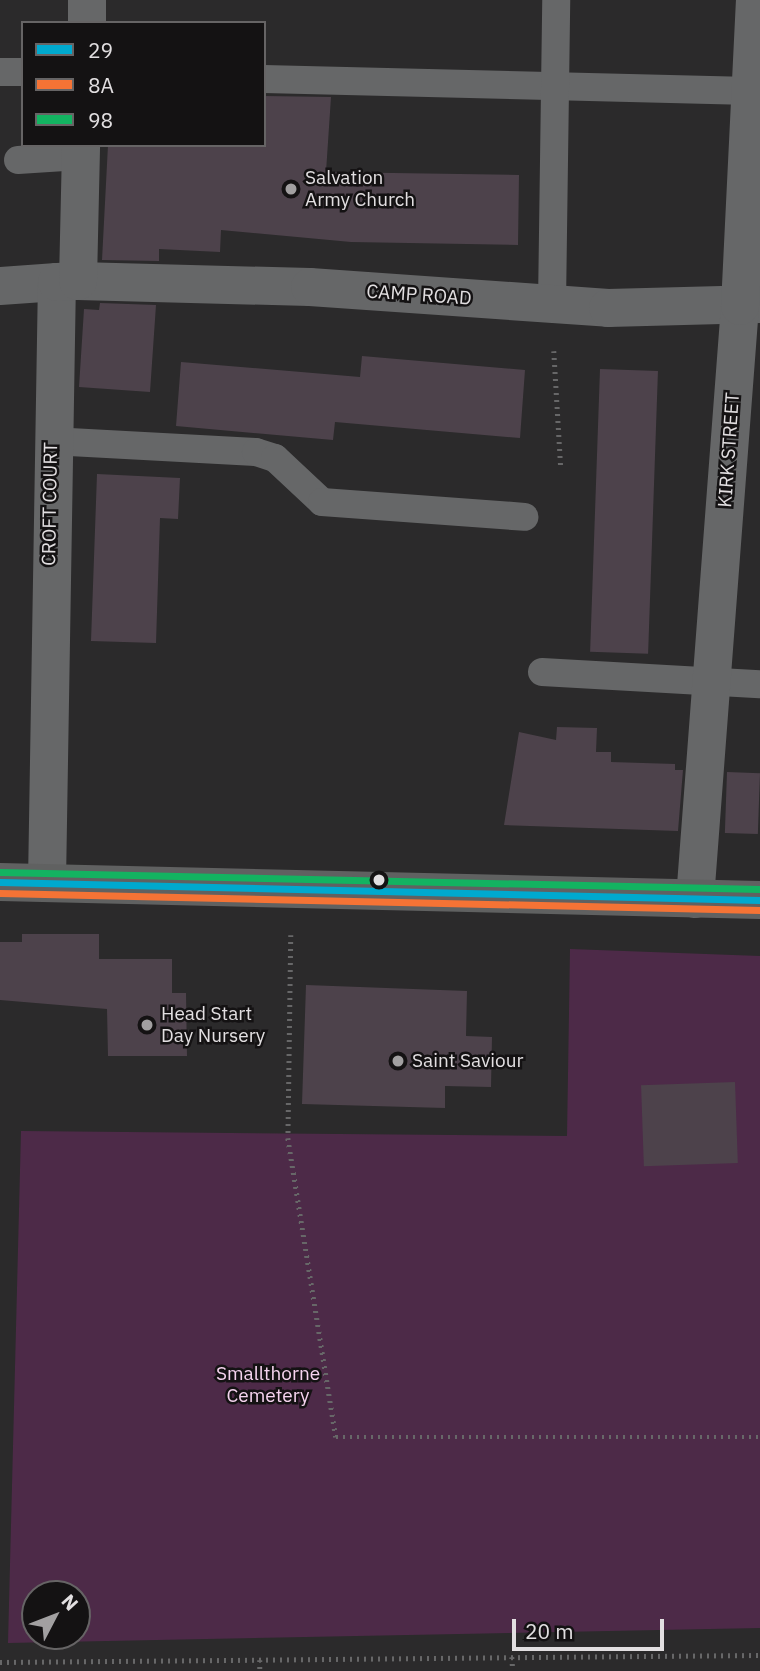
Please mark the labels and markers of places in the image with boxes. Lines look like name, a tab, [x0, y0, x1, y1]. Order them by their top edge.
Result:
place label: Salvation Army Church	[305, 167, 415, 211]
marker: Salvation Army Church	[283, 181, 299, 197]
unlabelled marker	[372, 873, 386, 887]
place label: Head Start Day Nursery	[161, 1003, 265, 1047]
marker: Head Start Day Nursery	[139, 1017, 155, 1033]
place label: Saint Saviour	[412, 1050, 523, 1072]
marker: Saint Saviour	[390, 1053, 406, 1069]

